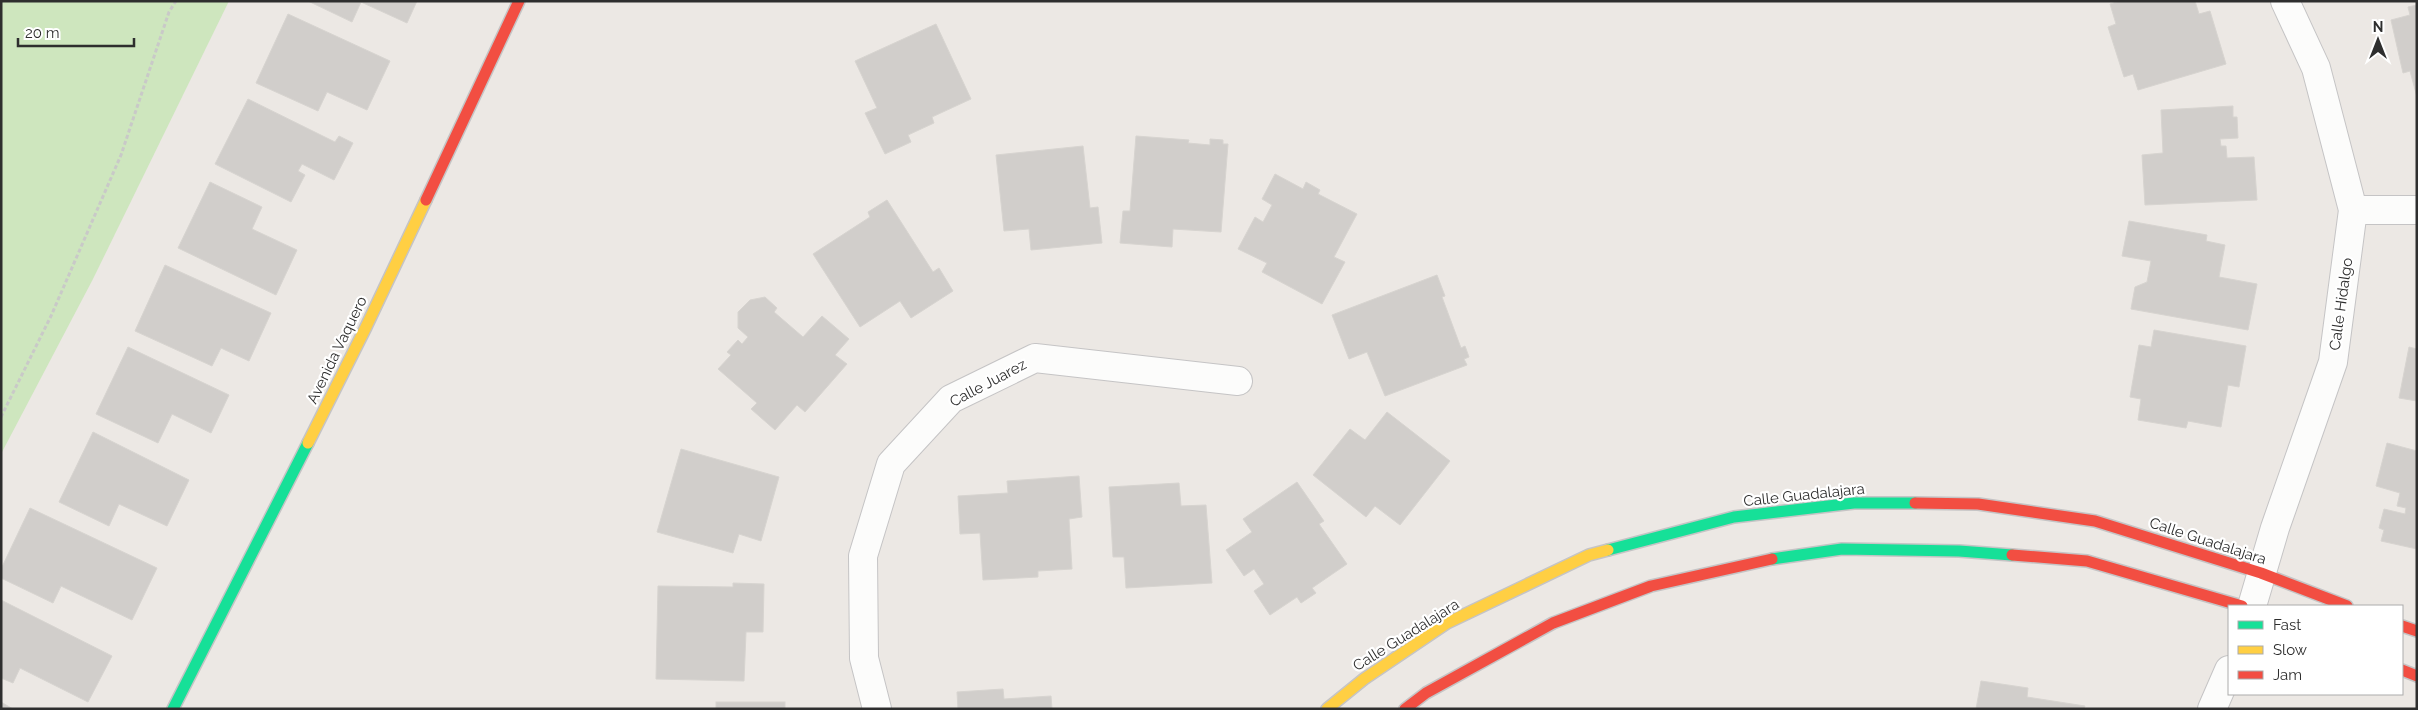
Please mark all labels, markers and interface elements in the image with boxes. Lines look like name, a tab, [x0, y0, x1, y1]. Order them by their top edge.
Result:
scale bar	[18, 15, 134, 47]
north arrow	[2353, 15, 2403, 65]
text: N	[2373, 19, 2383, 35]
text: 20 m	[25, 24, 60, 42]
street label: Calle Hidalgo	[2326, 256, 2356, 351]
street label: Avenida Vaquero	[303, 293, 371, 407]
street label: Calle Juarez	[947, 355, 1029, 411]
street label: Calle Guadalajara	[1742, 480, 1866, 510]
street label: Calle Guadalajara	[2147, 514, 2269, 568]
street label: Calle Guadalajara	[1350, 595, 1462, 675]
legend	[2228, 605, 2403, 695]
text: Fast	[2273, 616, 2301, 634]
text: Slow	[2273, 641, 2307, 659]
text: Jam	[2273, 666, 2302, 684]

